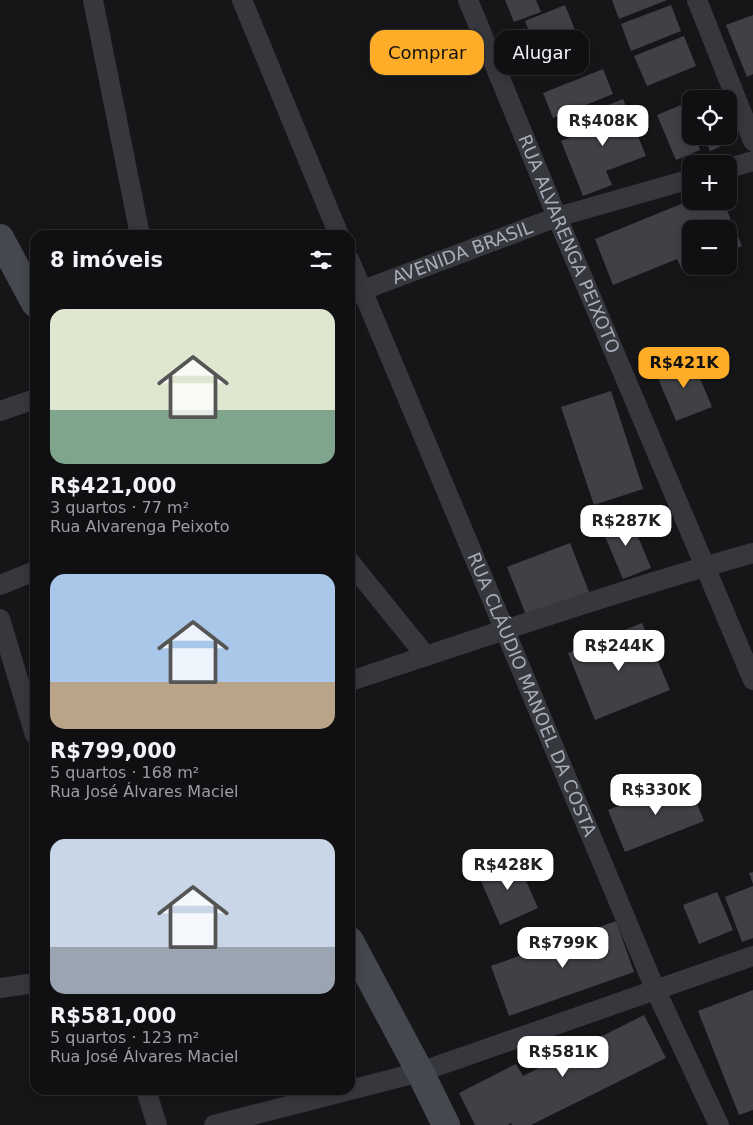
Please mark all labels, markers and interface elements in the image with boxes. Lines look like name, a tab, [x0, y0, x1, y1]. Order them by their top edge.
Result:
chip: Comprar	[370, 30, 484, 75]
chip: Alugar	[494, 30, 589, 75]
map controls	[682, 90, 737, 275]
button: locate	[682, 90, 737, 145]
pin: R$408K	[562, 104, 644, 147]
text: R$408K	[568, 111, 638, 130]
street label: RUA ALVARENGA PEIXOTO	[514, 131, 624, 356]
button: +	[682, 155, 737, 210]
street label: AVENIDA BRASIL	[389, 216, 535, 288]
button: −	[682, 220, 737, 275]
icon: filters	[307, 246, 335, 274]
text: 8 imóveis	[50, 248, 163, 272]
icon: home	[148, 342, 238, 432]
pin: R$421K	[643, 346, 725, 389]
text: R$421K	[649, 353, 719, 372]
text: R$421,000	[50, 474, 176, 498]
text: 3 quartos · 77 m²	[50, 498, 189, 517]
pin: R$287K	[585, 504, 667, 547]
text: R$287K	[591, 511, 661, 530]
text: Rua Alvarenga Peixoto	[50, 517, 230, 536]
street label: RUA CLÁUDIO MANOEL DA COSTA	[463, 549, 601, 840]
icon: home	[148, 607, 238, 697]
pin: R$244K	[578, 630, 660, 672]
text: R$244K	[584, 636, 654, 655]
text: R$799,000	[50, 739, 176, 763]
text: 5 quartos · 168 m²	[50, 763, 199, 782]
pin: R$330K	[615, 774, 697, 816]
text: R$330K	[621, 780, 691, 799]
text: Rua José Álvares Maciel	[50, 782, 239, 801]
pin: R$428K	[467, 848, 549, 891]
text: R$428K	[473, 855, 543, 874]
icon: home	[148, 872, 238, 962]
pin: R$799K	[522, 926, 604, 969]
text: R$799K	[528, 933, 598, 952]
text: R$581,000	[50, 1004, 176, 1028]
text: 5 quartos · 123 m²	[50, 1028, 199, 1047]
pin: R$581K	[522, 1036, 604, 1078]
text: R$581K	[528, 1042, 598, 1061]
text: Rua José Álvares Maciel	[50, 1047, 239, 1066]

